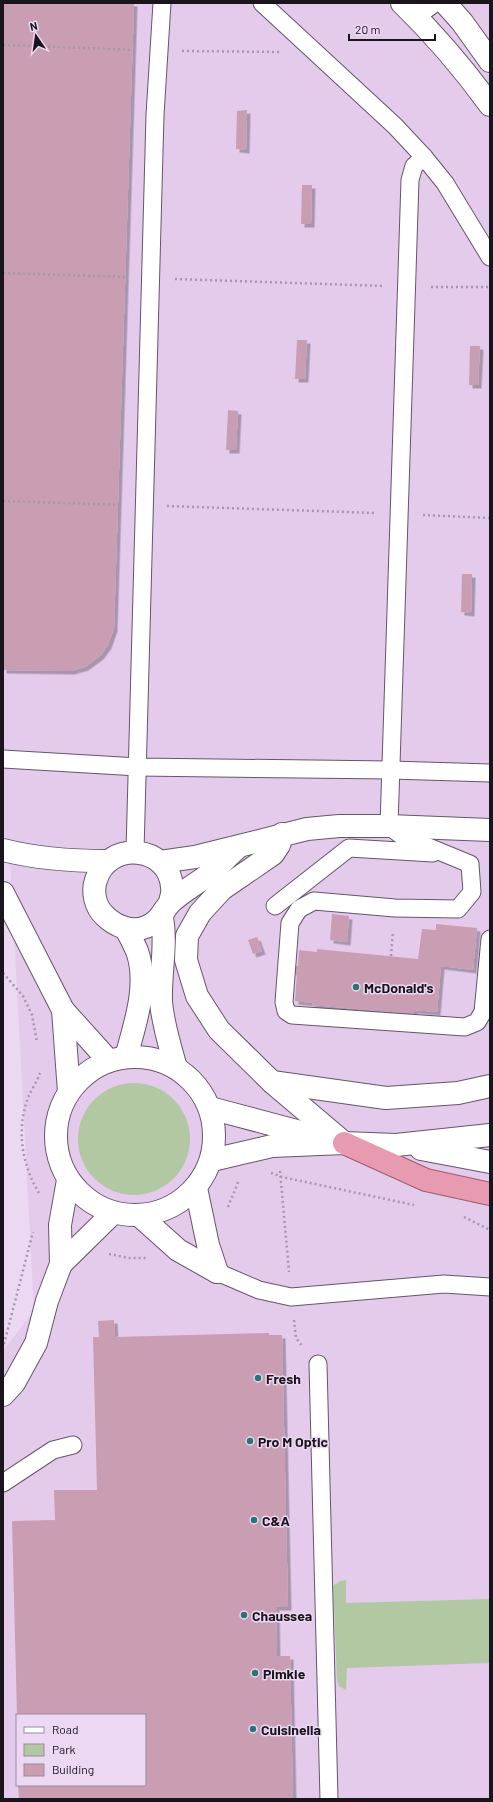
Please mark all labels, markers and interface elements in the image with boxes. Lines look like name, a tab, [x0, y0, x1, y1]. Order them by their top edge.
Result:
north arrow	[16, 16, 56, 56]
scale bar	[349, 16, 435, 42]
text: N	[29, 19, 39, 33]
text: 20 m	[355, 22, 381, 36]
place label: McDonald's	[364, 979, 433, 996]
marker: McDonald's	[351, 982, 361, 992]
place label: Fresh	[266, 1370, 301, 1387]
marker: Fresh	[253, 1373, 263, 1383]
place label: Pro M Optic	[258, 1433, 328, 1450]
marker: Pro M Optic	[245, 1436, 255, 1446]
place label: C&A	[262, 1512, 290, 1529]
marker: C&A	[249, 1515, 259, 1525]
place label: Chaussea	[252, 1607, 312, 1624]
marker: Chaussea	[239, 1610, 249, 1620]
place label: Pimkie	[263, 1665, 306, 1682]
marker: Pimkie	[250, 1668, 260, 1678]
legend	[16, 1714, 146, 1786]
place label: Cuisinella	[261, 1721, 321, 1738]
text: Road	[52, 1722, 79, 1736]
marker: Cuisinella	[248, 1724, 258, 1734]
text: Park	[52, 1742, 76, 1756]
text: Building	[52, 1762, 94, 1776]

